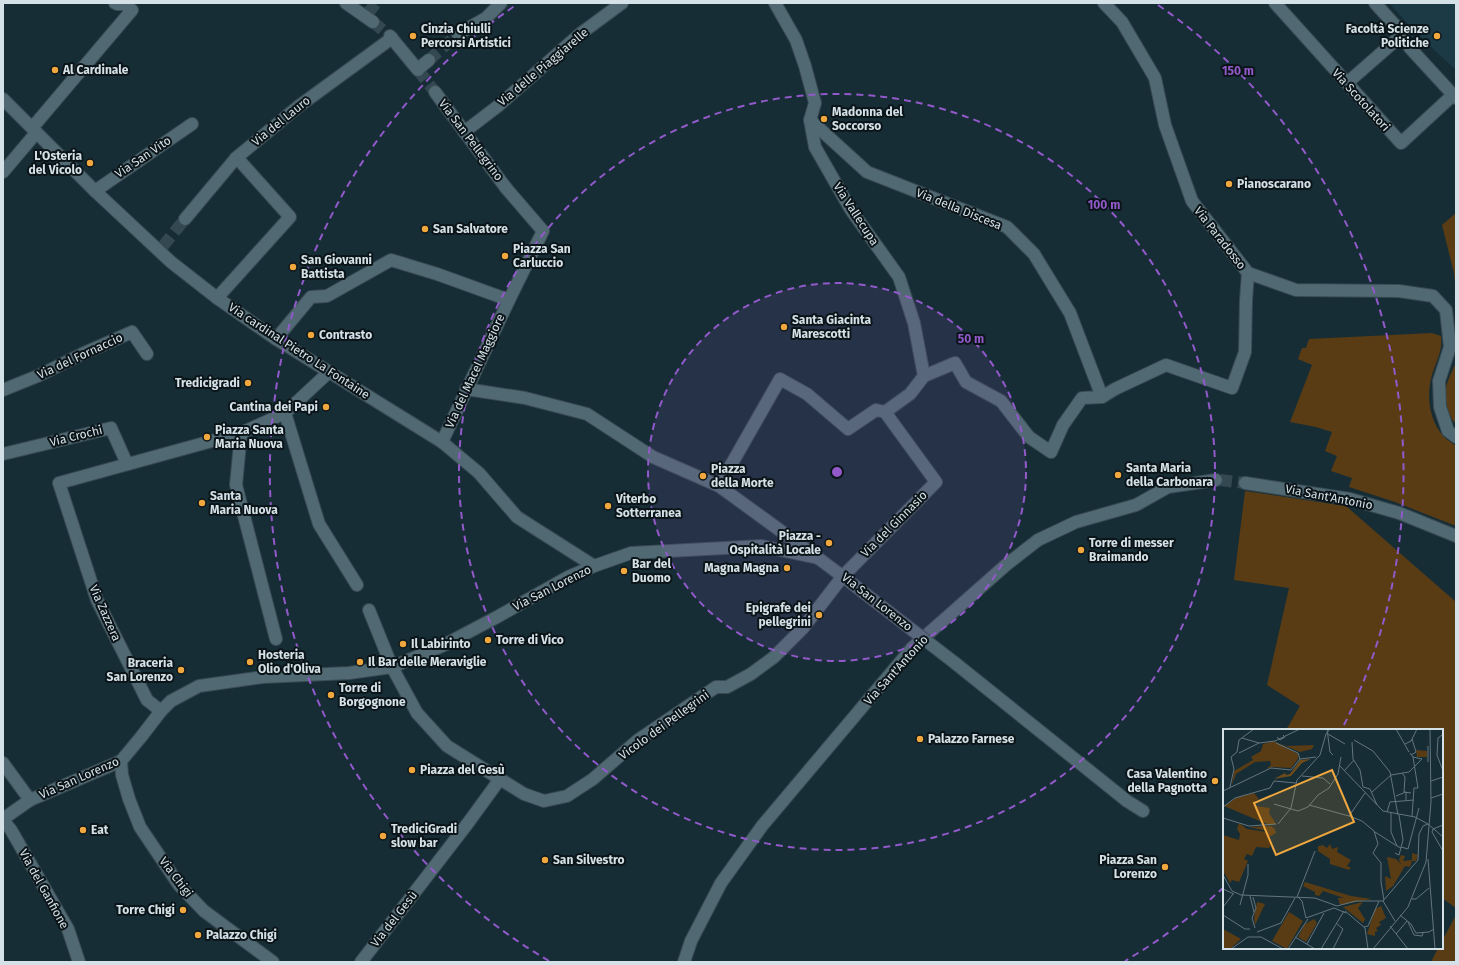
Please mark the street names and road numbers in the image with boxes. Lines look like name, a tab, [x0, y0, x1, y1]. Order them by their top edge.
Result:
street label: Via delle Piaggiarelle	[495, 25, 591, 109]
street label: Via Scotolatori	[1329, 66, 1393, 134]
street label: Via del Lauro	[249, 93, 313, 149]
street label: Via San Pellegrino	[436, 97, 506, 183]
street label: Via San Vito	[112, 133, 174, 181]
street label: Via Vallecupa	[831, 180, 881, 248]
street label: Via della Discesa	[914, 185, 1004, 233]
street label: Via Paradosso	[1191, 204, 1249, 272]
street label: Via cardinal Pietro La Fontaine	[226, 300, 372, 402]
street label: Via del Macel Maggiore	[442, 312, 508, 430]
street label: Via del Fornaccio	[35, 330, 125, 382]
street label: Via Crochi	[48, 423, 104, 449]
street label: Via Sant'Antonio	[1284, 482, 1374, 512]
street label: Via del Ginnasio	[858, 488, 930, 560]
street label: Via San Lorenzo	[511, 562, 593, 614]
street label: Via San Lorenzo	[839, 570, 915, 634]
street label: Via Zazzera	[86, 583, 124, 643]
street label: Via Sant'Antonio	[861, 632, 931, 708]
street label: Vicolo dei Pellegrini	[616, 688, 712, 762]
street label: Via San Lorenzo	[37, 754, 121, 802]
street label: Via del Ganfione	[16, 847, 72, 931]
street label: Via Chigi	[156, 854, 196, 900]
street label: Via del Gesù	[368, 888, 420, 950]

